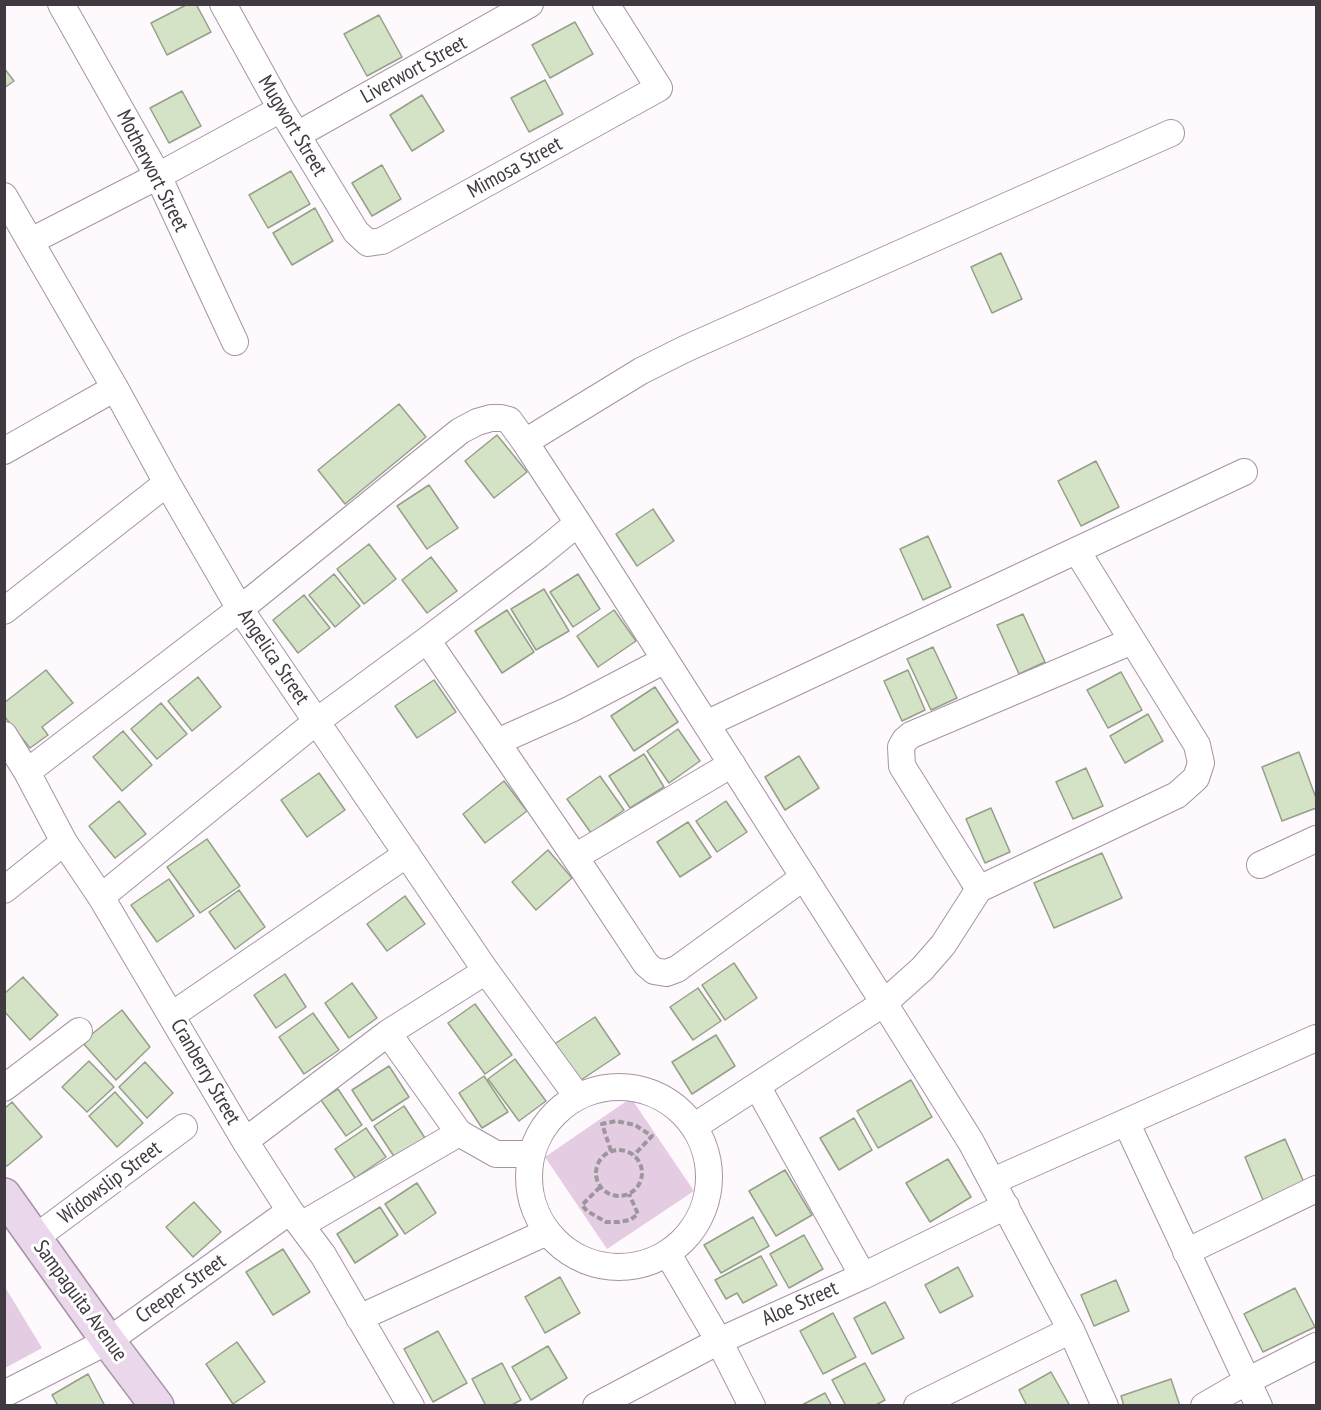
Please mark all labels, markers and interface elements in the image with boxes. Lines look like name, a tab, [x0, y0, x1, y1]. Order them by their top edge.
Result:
street label: Liverwort Street	[357, 31, 471, 109]
street label: Mugwort Street	[252, 71, 332, 181]
street label: Motherwort Street	[111, 106, 193, 236]
street label: Mimosa Street	[463, 132, 567, 204]
street label: Angelica Street	[232, 604, 314, 710]
street label: Cranberry Street	[165, 1015, 245, 1129]
street label: Widowslip Street	[53, 1136, 167, 1230]
street label: Sampaguita Avenue	[28, 1236, 132, 1366]
street label: Creeper Street	[131, 1249, 231, 1329]
street label: Aloe Street	[758, 1276, 842, 1332]

